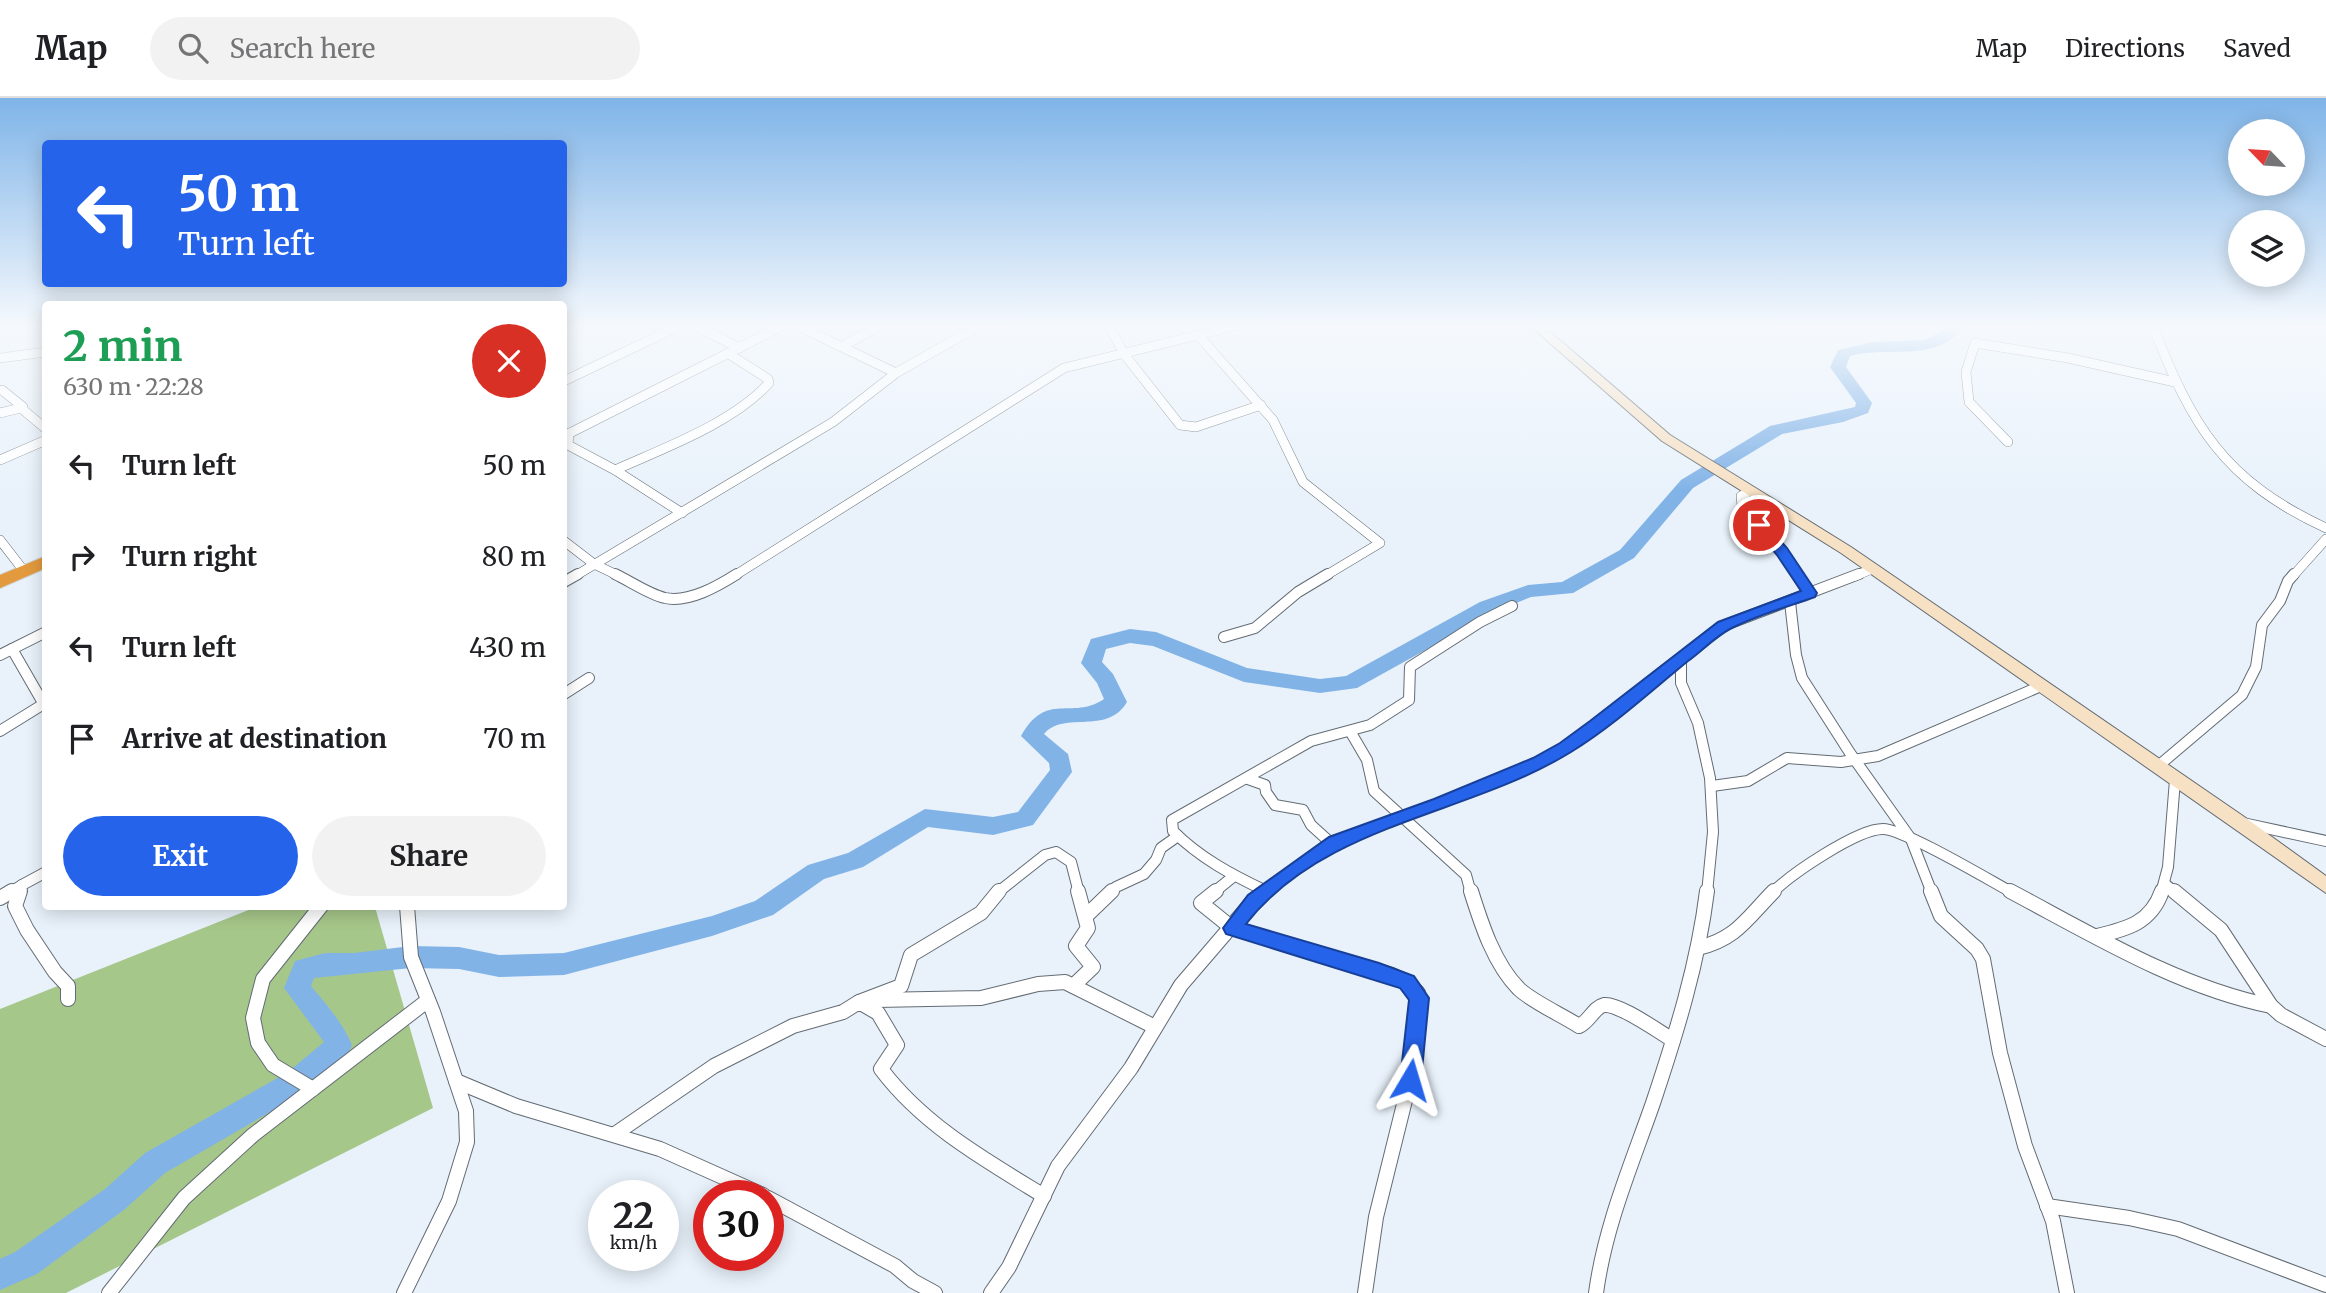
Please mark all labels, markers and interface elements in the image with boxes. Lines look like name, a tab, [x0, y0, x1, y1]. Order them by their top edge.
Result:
search box	[150, 17, 640, 80]
text: Map	[35, 28, 108, 69]
icon: search	[174, 29, 212, 67]
text: Search here	[230, 32, 375, 65]
text: Map	[1976, 33, 2027, 64]
text: Directions	[2065, 33, 2185, 64]
text: Saved	[2223, 33, 2291, 64]
north arrow	[2228, 119, 2305, 196]
map controls	[2228, 119, 2305, 287]
text: 50 m	[178, 163, 299, 224]
icon: left	[63, 168, 154, 259]
button: layers	[2228, 210, 2305, 287]
text: Turn left	[178, 224, 315, 264]
text: 2 min	[63, 320, 183, 372]
button: close	[472, 324, 546, 398]
text: 630 m · 22:28	[63, 372, 204, 401]
icon: left	[63, 447, 101, 485]
text: Turn left	[122, 449, 236, 482]
text: 50 m	[482, 449, 546, 482]
pin	[1729, 495, 1789, 555]
icon: arrive	[1740, 506, 1778, 544]
icon: right	[63, 538, 101, 576]
text: Turn right	[122, 540, 257, 573]
text: 80 m	[482, 540, 546, 573]
icon: left	[63, 629, 101, 667]
text: Turn left	[122, 631, 236, 664]
text: 430 m	[469, 631, 546, 664]
icon: arrive	[63, 720, 101, 758]
text: Arrive at destination	[122, 722, 387, 755]
text: 70 m	[483, 722, 546, 755]
button: Exit	[63, 816, 298, 896]
button: Share	[312, 816, 546, 896]
position arrow	[1373, 1043, 1447, 1117]
speed limit sign: 30	[693, 1180, 784, 1271]
text: 22	[613, 1194, 654, 1238]
text: km/h	[610, 1231, 657, 1254]

